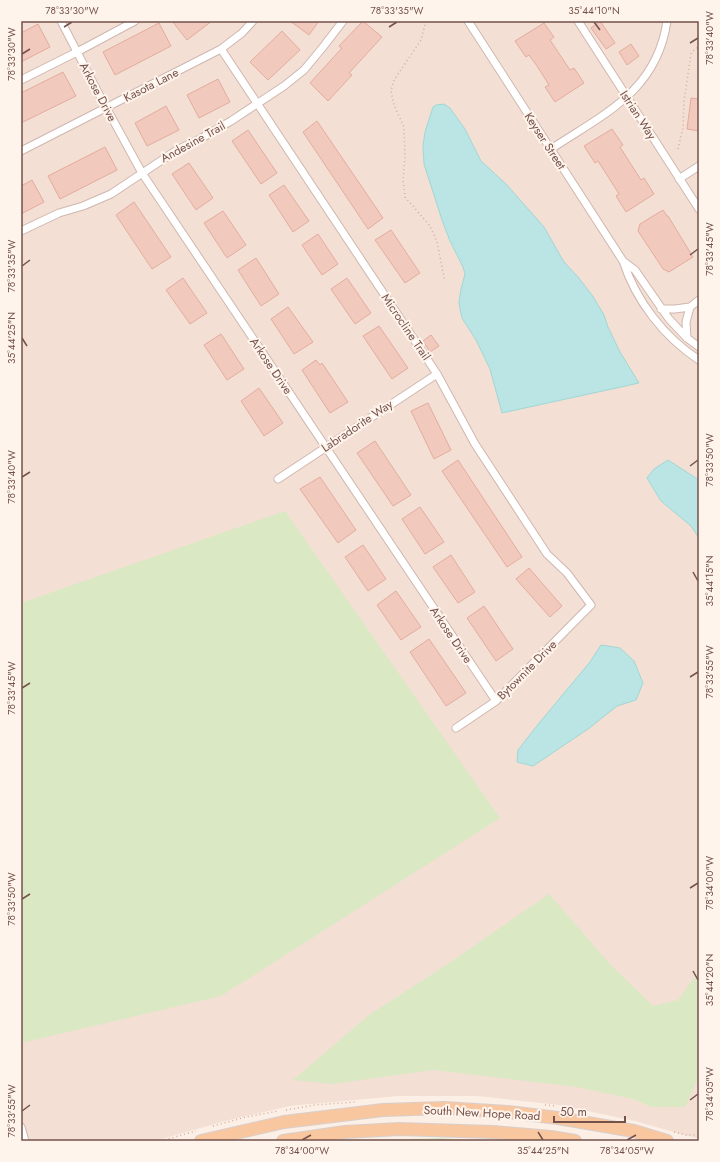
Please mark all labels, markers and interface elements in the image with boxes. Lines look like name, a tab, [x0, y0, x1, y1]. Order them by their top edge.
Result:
text: 78°33'30"W	[45, 3, 99, 18]
text: 78°33'35"W	[371, 3, 424, 18]
text: 35°44'10"N	[568, 3, 620, 18]
text: 78°33'40"W	[702, 11, 717, 65]
text: 78°33'30"W	[4, 27, 19, 81]
street label: Arkose Drive	[75, 59, 121, 125]
street label: Kasota Lane	[120, 63, 182, 107]
street label: Istrian Way	[615, 87, 661, 144]
street label: Keyser Street	[520, 109, 570, 173]
street label: Andesine Trail	[157, 117, 229, 167]
text: 78°33'45"W	[702, 222, 717, 276]
text: 78°33'35"W	[4, 239, 19, 292]
street label: Microcline Trail	[377, 290, 435, 364]
text: 35°44'25"N	[4, 312, 19, 364]
street label: Arkose Drive	[245, 334, 297, 398]
street label: Labradorite Way	[318, 395, 397, 457]
text: 78°33'50"W	[702, 433, 717, 487]
text: 78°33'40"W	[4, 450, 19, 504]
text: 35°44'15"N	[702, 556, 717, 606]
street label: Arkose Drive	[425, 603, 477, 667]
street label: Bytownite Drive	[493, 636, 561, 704]
text: 78°33'55"W	[702, 645, 717, 699]
text: 78°33'45"W	[4, 661, 19, 715]
text: 78°34'00"W	[702, 856, 717, 910]
text: 78°33'50"W	[4, 872, 19, 926]
text: 35°44'20"N	[702, 954, 717, 1006]
text: 78°34'05"W	[702, 1067, 717, 1121]
text: 78°33'55"W	[4, 1084, 19, 1138]
scale bar	[554, 1098, 625, 1124]
street label: South New Hope Road	[423, 1101, 541, 1125]
text: 50 m	[560, 1103, 587, 1121]
text: 78°34'00"W	[275, 1143, 329, 1158]
text: 35°44'25"N	[517, 1143, 569, 1158]
text: 78°34'05"W	[600, 1143, 654, 1158]

